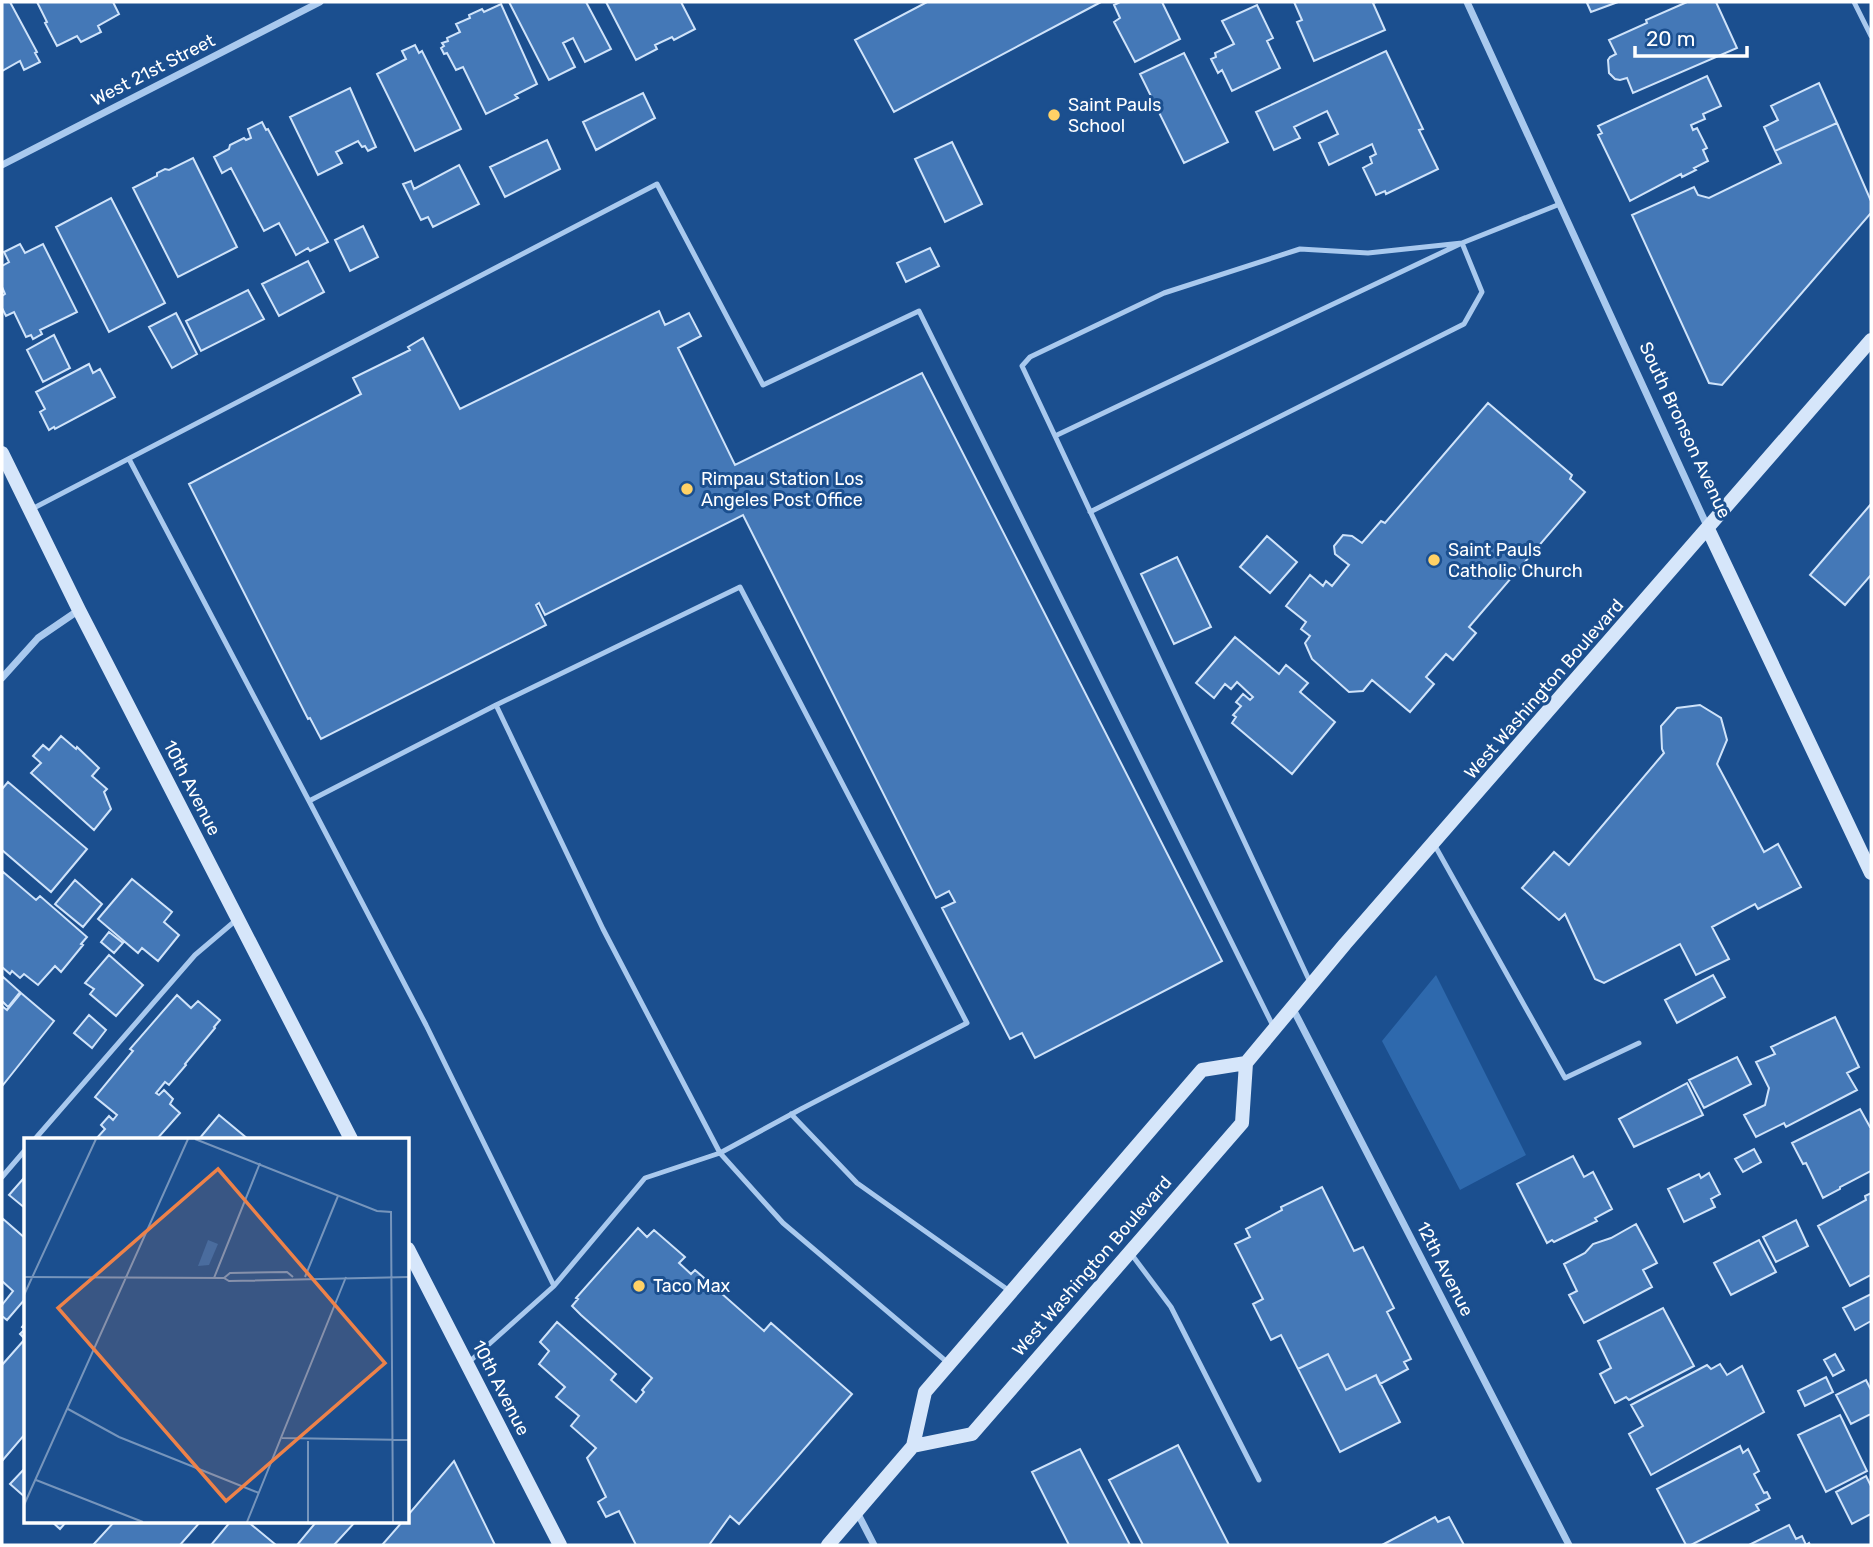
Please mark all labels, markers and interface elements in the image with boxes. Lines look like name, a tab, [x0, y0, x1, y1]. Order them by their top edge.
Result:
scale bar	[1635, 14, 1747, 58]
text: 20 m	[1646, 26, 1695, 51]
street label: West 21st Street	[88, 29, 218, 111]
place label: Saint Pauls School	[1068, 94, 1161, 137]
marker: Saint Pauls School	[1046, 107, 1062, 123]
street label: South Bronson Avenue	[1634, 338, 1736, 522]
place label: Rimpau Station Los Angeles Post Office	[701, 468, 864, 511]
marker: Rimpau Station Los Angeles Post Office	[679, 481, 695, 497]
place label: Saint Pauls Catholic Church	[1448, 539, 1583, 582]
marker: Saint Pauls Catholic Church	[1426, 552, 1442, 568]
street label: West Washington Boulevard	[1460, 594, 1628, 784]
street label: 10th Avenue	[159, 737, 225, 839]
inset map	[24, 1138, 410, 1522]
street label: West Washington Boulevard	[1008, 1171, 1176, 1361]
street label: 12th Avenue	[1412, 1218, 1478, 1320]
place label: Taco Max	[653, 1275, 731, 1297]
marker: Taco Max	[631, 1278, 647, 1294]
street label: 10th Avenue	[468, 1337, 534, 1439]

